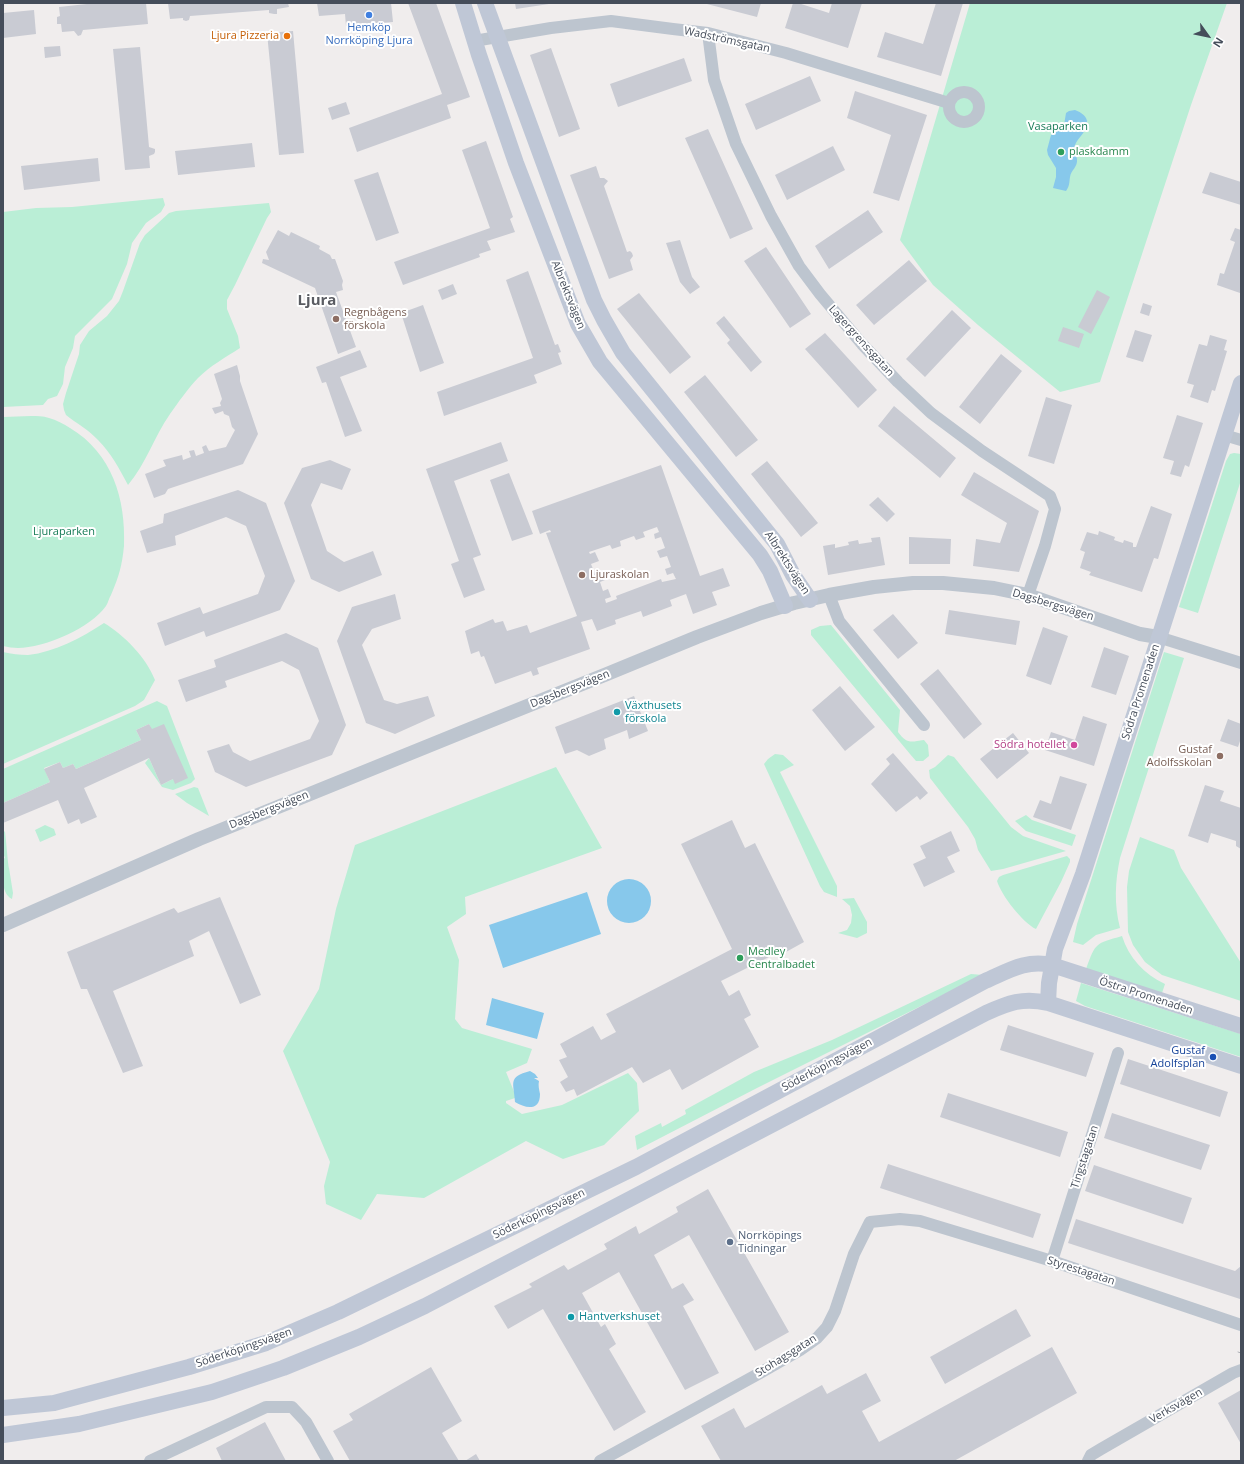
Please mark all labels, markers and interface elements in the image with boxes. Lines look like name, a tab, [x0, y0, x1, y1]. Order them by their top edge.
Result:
marker: Hemköp Norrköping Ljura	[364, 10, 374, 20]
north arrow	[1188, 16, 1228, 56]
place label: Hemköp Norrköping Ljura	[325, 21, 413, 47]
street label: Wadströmsgatan	[683, 24, 771, 56]
place label: Ljura Pizzeria	[211, 29, 279, 43]
marker: Ljura Pizzeria	[282, 31, 292, 41]
text: N	[1210, 35, 1227, 51]
park label: Vasaparken	[1028, 120, 1088, 134]
place label: plaskdamm	[1069, 145, 1129, 159]
marker: plaskdamm	[1056, 147, 1066, 157]
street label: Albrektsvägen	[548, 259, 588, 331]
district label: Ljura	[298, 292, 336, 310]
street label: Lagergrenssgatan	[826, 303, 896, 379]
place label: Regnbågens förskola	[344, 306, 407, 332]
marker: Regnbågens förskola	[331, 314, 341, 324]
park label: Ljuraparken	[33, 525, 95, 539]
street label: Albrektsvägen	[762, 529, 812, 597]
place label: Ljuraskolan	[590, 568, 649, 582]
marker: Ljuraskolan	[577, 570, 587, 580]
street label: Dagsbergsvägen	[1011, 586, 1095, 624]
street label: Södra Promenaden	[1119, 643, 1163, 741]
street label: Dagsbergsvägen	[528, 667, 612, 711]
place label: Växthusets förskola	[625, 699, 681, 725]
marker: Växthusets förskola	[612, 707, 622, 717]
place label: Södra hotellet	[994, 738, 1066, 752]
marker: Södra hotellet	[1069, 740, 1079, 750]
place label: Gustaf Adolfsskolan	[1147, 743, 1212, 769]
marker: Gustaf Adolfsskolan	[1215, 751, 1225, 761]
street label: Dagsbergsvägen	[227, 788, 311, 832]
place label: Medley Centralbadet	[748, 945, 815, 971]
marker: Medley Centralbadet	[735, 953, 745, 963]
street label: Östra Promenaden	[1097, 975, 1195, 1017]
street label: Söderköpingsvägen	[780, 1036, 874, 1094]
place label: Gustaf Adolfsplan	[1151, 1044, 1205, 1070]
marker: Gustaf Adolfsplan	[1208, 1052, 1218, 1062]
street label: Tingstagatan	[1069, 1124, 1101, 1190]
street label: Söderköpingsvägen	[491, 1186, 587, 1242]
place label: Norrköpings Tidningar	[738, 1229, 802, 1255]
marker: Norrköpings Tidningar	[725, 1237, 735, 1247]
street label: Styrestagatan	[1046, 1254, 1116, 1288]
place label: Hantverkshuset	[579, 1310, 660, 1324]
marker: Hantverkshuset	[566, 1312, 576, 1322]
street label: Söderköpingsvägen	[194, 1325, 294, 1371]
street label: Stohagsgatan	[753, 1332, 819, 1380]
street label: Verksvägen	[1147, 1386, 1205, 1426]

